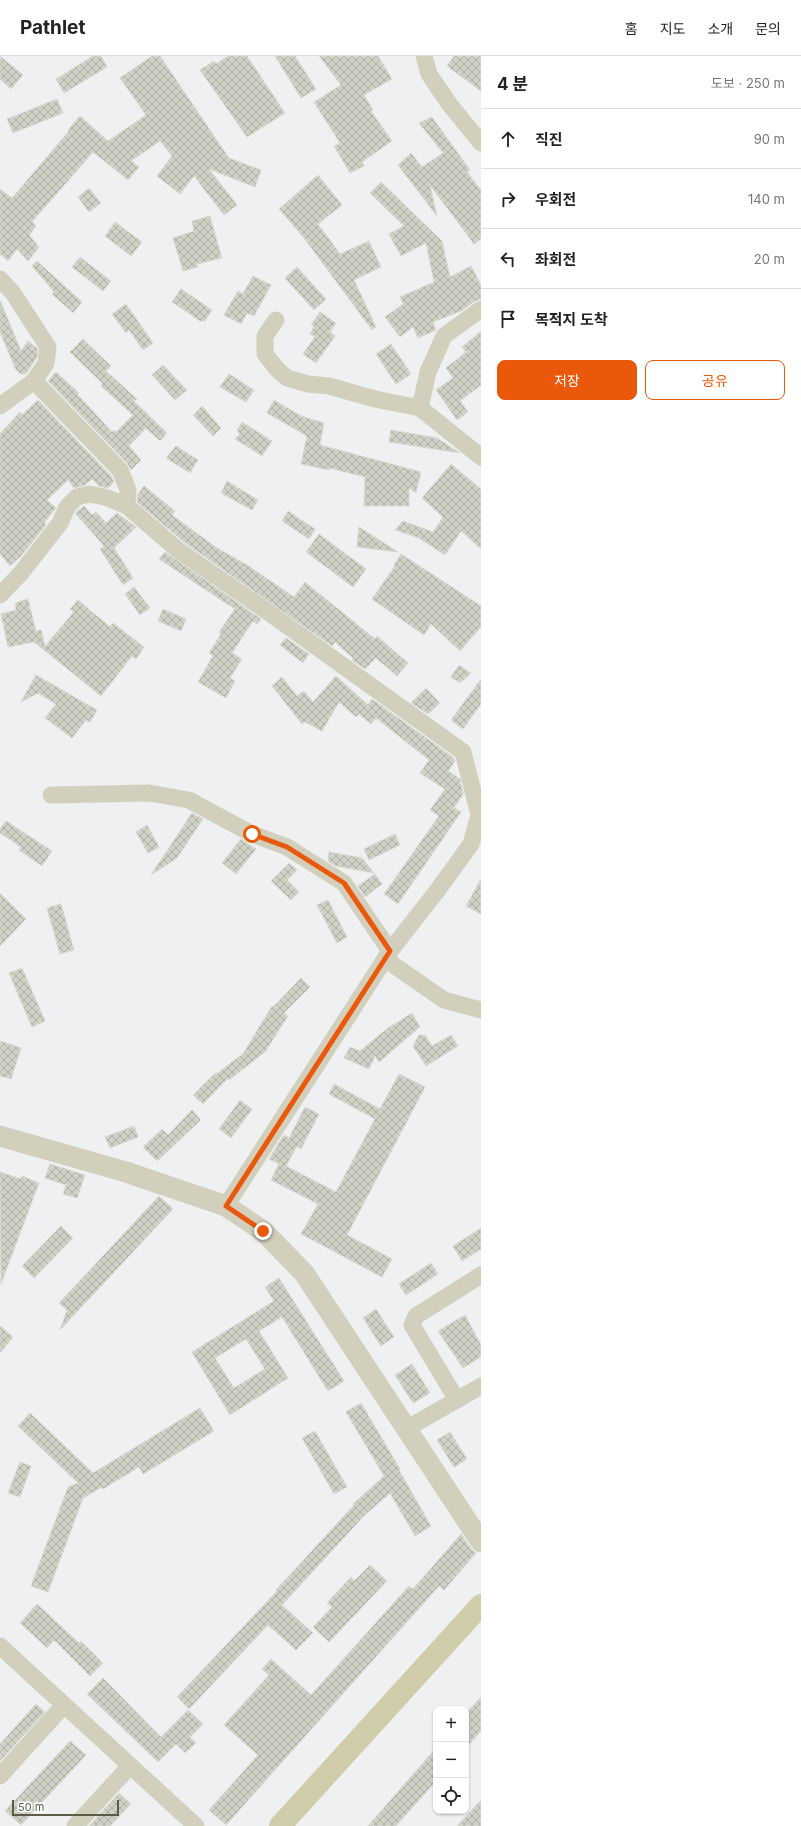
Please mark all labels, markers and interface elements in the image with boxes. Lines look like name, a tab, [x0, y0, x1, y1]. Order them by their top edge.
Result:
text: Pathlet	[20, 16, 85, 39]
text: 홈	[625, 20, 638, 37]
text: 지도	[660, 20, 685, 37]
text: 소개	[707, 20, 733, 37]
text: 문의	[755, 20, 781, 37]
text: 4 분	[497, 74, 528, 94]
text: 도보 · 250 m	[711, 75, 785, 91]
icon: ahead	[497, 128, 519, 150]
text: 직진	[535, 130, 563, 149]
text: 90 m	[754, 131, 785, 147]
icon: right	[497, 188, 519, 210]
text: 우회전	[535, 190, 576, 209]
text: 140 m	[748, 191, 785, 207]
icon: left	[497, 248, 519, 270]
text: 좌회전	[535, 250, 576, 269]
text: 20 m	[754, 251, 785, 267]
icon: arrive	[497, 308, 519, 330]
text: 목적지 도착	[535, 310, 608, 329]
button: 저장	[497, 360, 637, 400]
button: 공유	[645, 360, 785, 400]
route start	[243, 825, 261, 843]
route end	[254, 1222, 272, 1240]
map controls	[433, 1706, 469, 1814]
button: +	[433, 1706, 469, 1742]
button: −	[433, 1742, 469, 1778]
button: locate	[433, 1778, 469, 1814]
scale bar	[12, 1798, 119, 1817]
text: 50 m	[18, 1800, 44, 1814]

